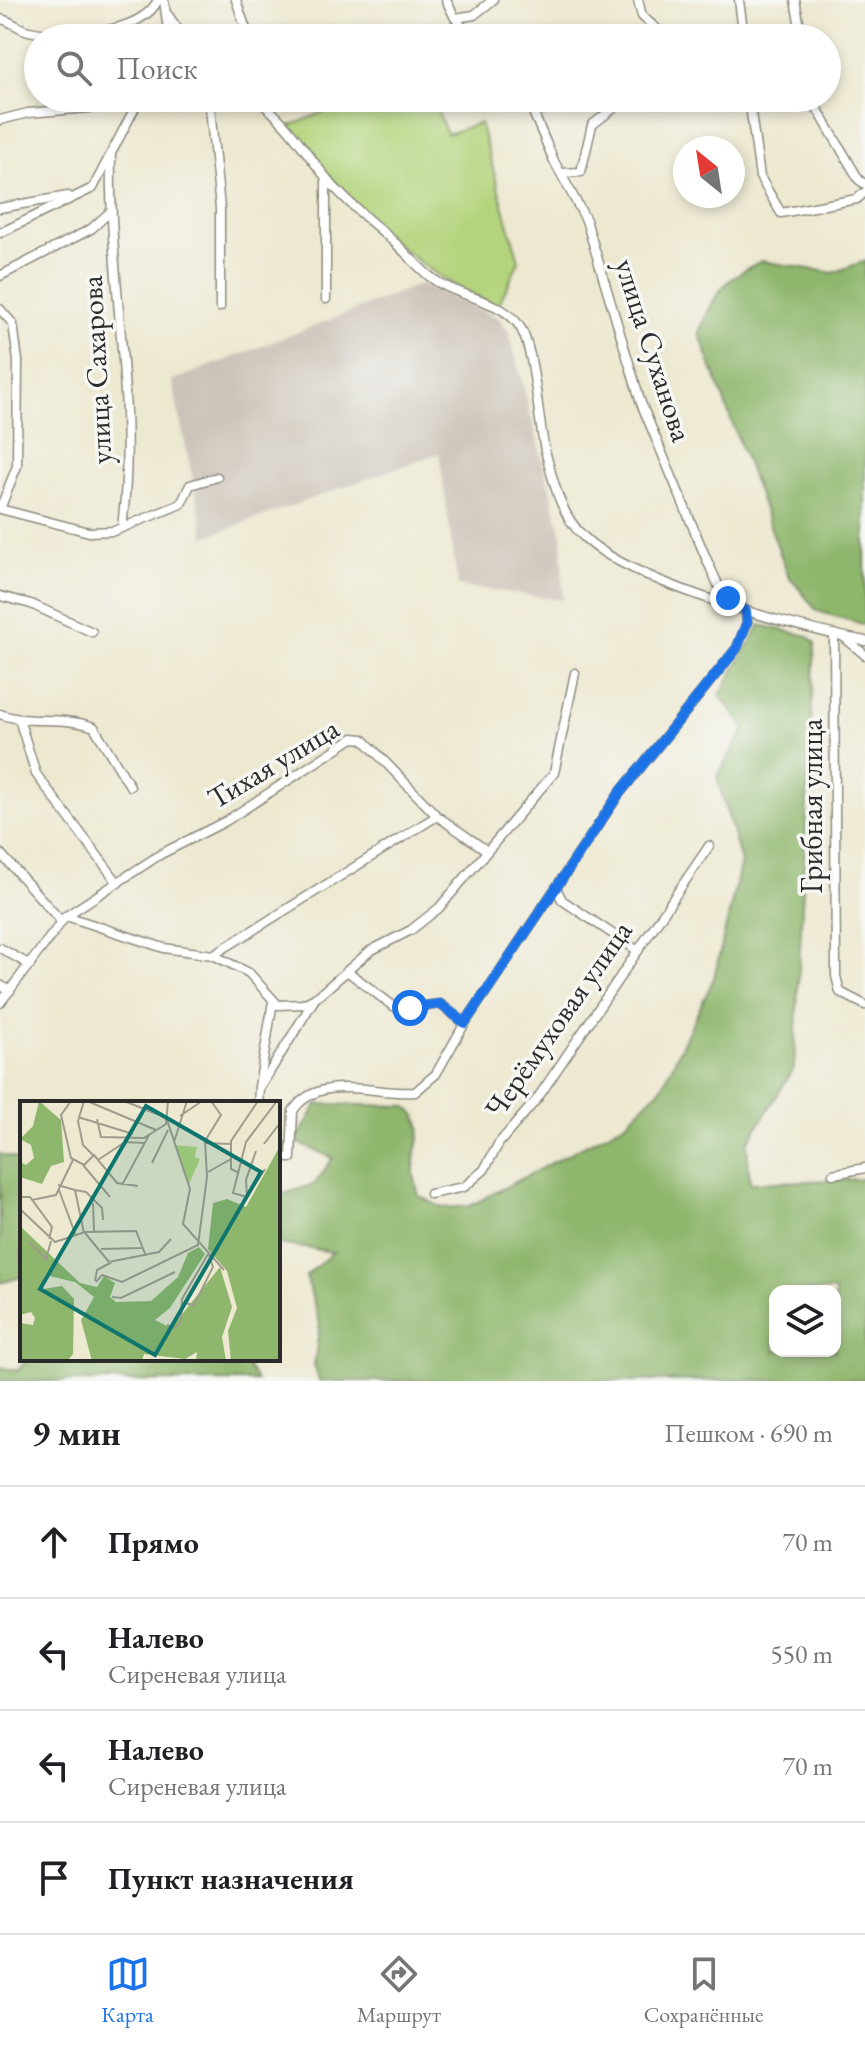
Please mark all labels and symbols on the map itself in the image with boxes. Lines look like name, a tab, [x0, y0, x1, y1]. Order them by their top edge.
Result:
north arrow	[673, 136, 745, 208]
street label: улица Суханова	[606, 254, 702, 446]
street label: улица Сахарова	[72, 275, 120, 465]
route end	[710, 580, 746, 616]
street label: Тихая улица	[200, 708, 346, 818]
street label: Грибная улица	[792, 718, 831, 894]
street label: Черёмуховая улица	[475, 913, 641, 1125]
route start	[392, 990, 428, 1026]
inset map	[20, 1101, 280, 1361]

